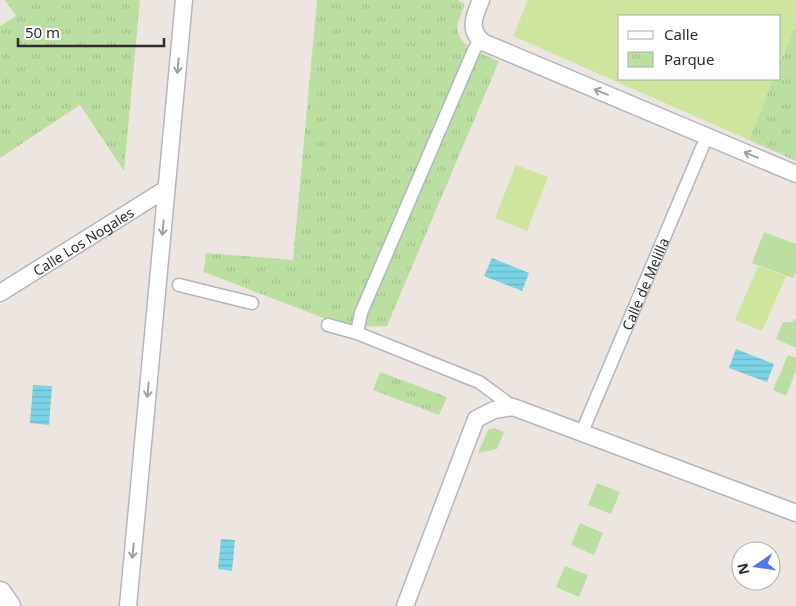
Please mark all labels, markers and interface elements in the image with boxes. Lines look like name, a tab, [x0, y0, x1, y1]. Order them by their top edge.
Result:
scale bar	[18, 15, 164, 47]
legend	[618, 15, 781, 80]
text: 50 m	[25, 22, 60, 42]
text: Calle	[664, 24, 698, 44]
text: Parque	[664, 49, 714, 69]
one-way arrow	[173, 58, 183, 74]
one-way arrow	[594, 87, 609, 96]
one-way arrow	[744, 149, 759, 159]
street label: Calle Los Nogales	[29, 202, 137, 280]
one-way arrow	[158, 219, 167, 235]
street label: Calle de Melilla	[617, 235, 673, 333]
one-way arrow	[143, 381, 153, 397]
north arrow	[731, 541, 781, 591]
one-way arrow	[128, 543, 138, 559]
text: N	[732, 561, 753, 577]

